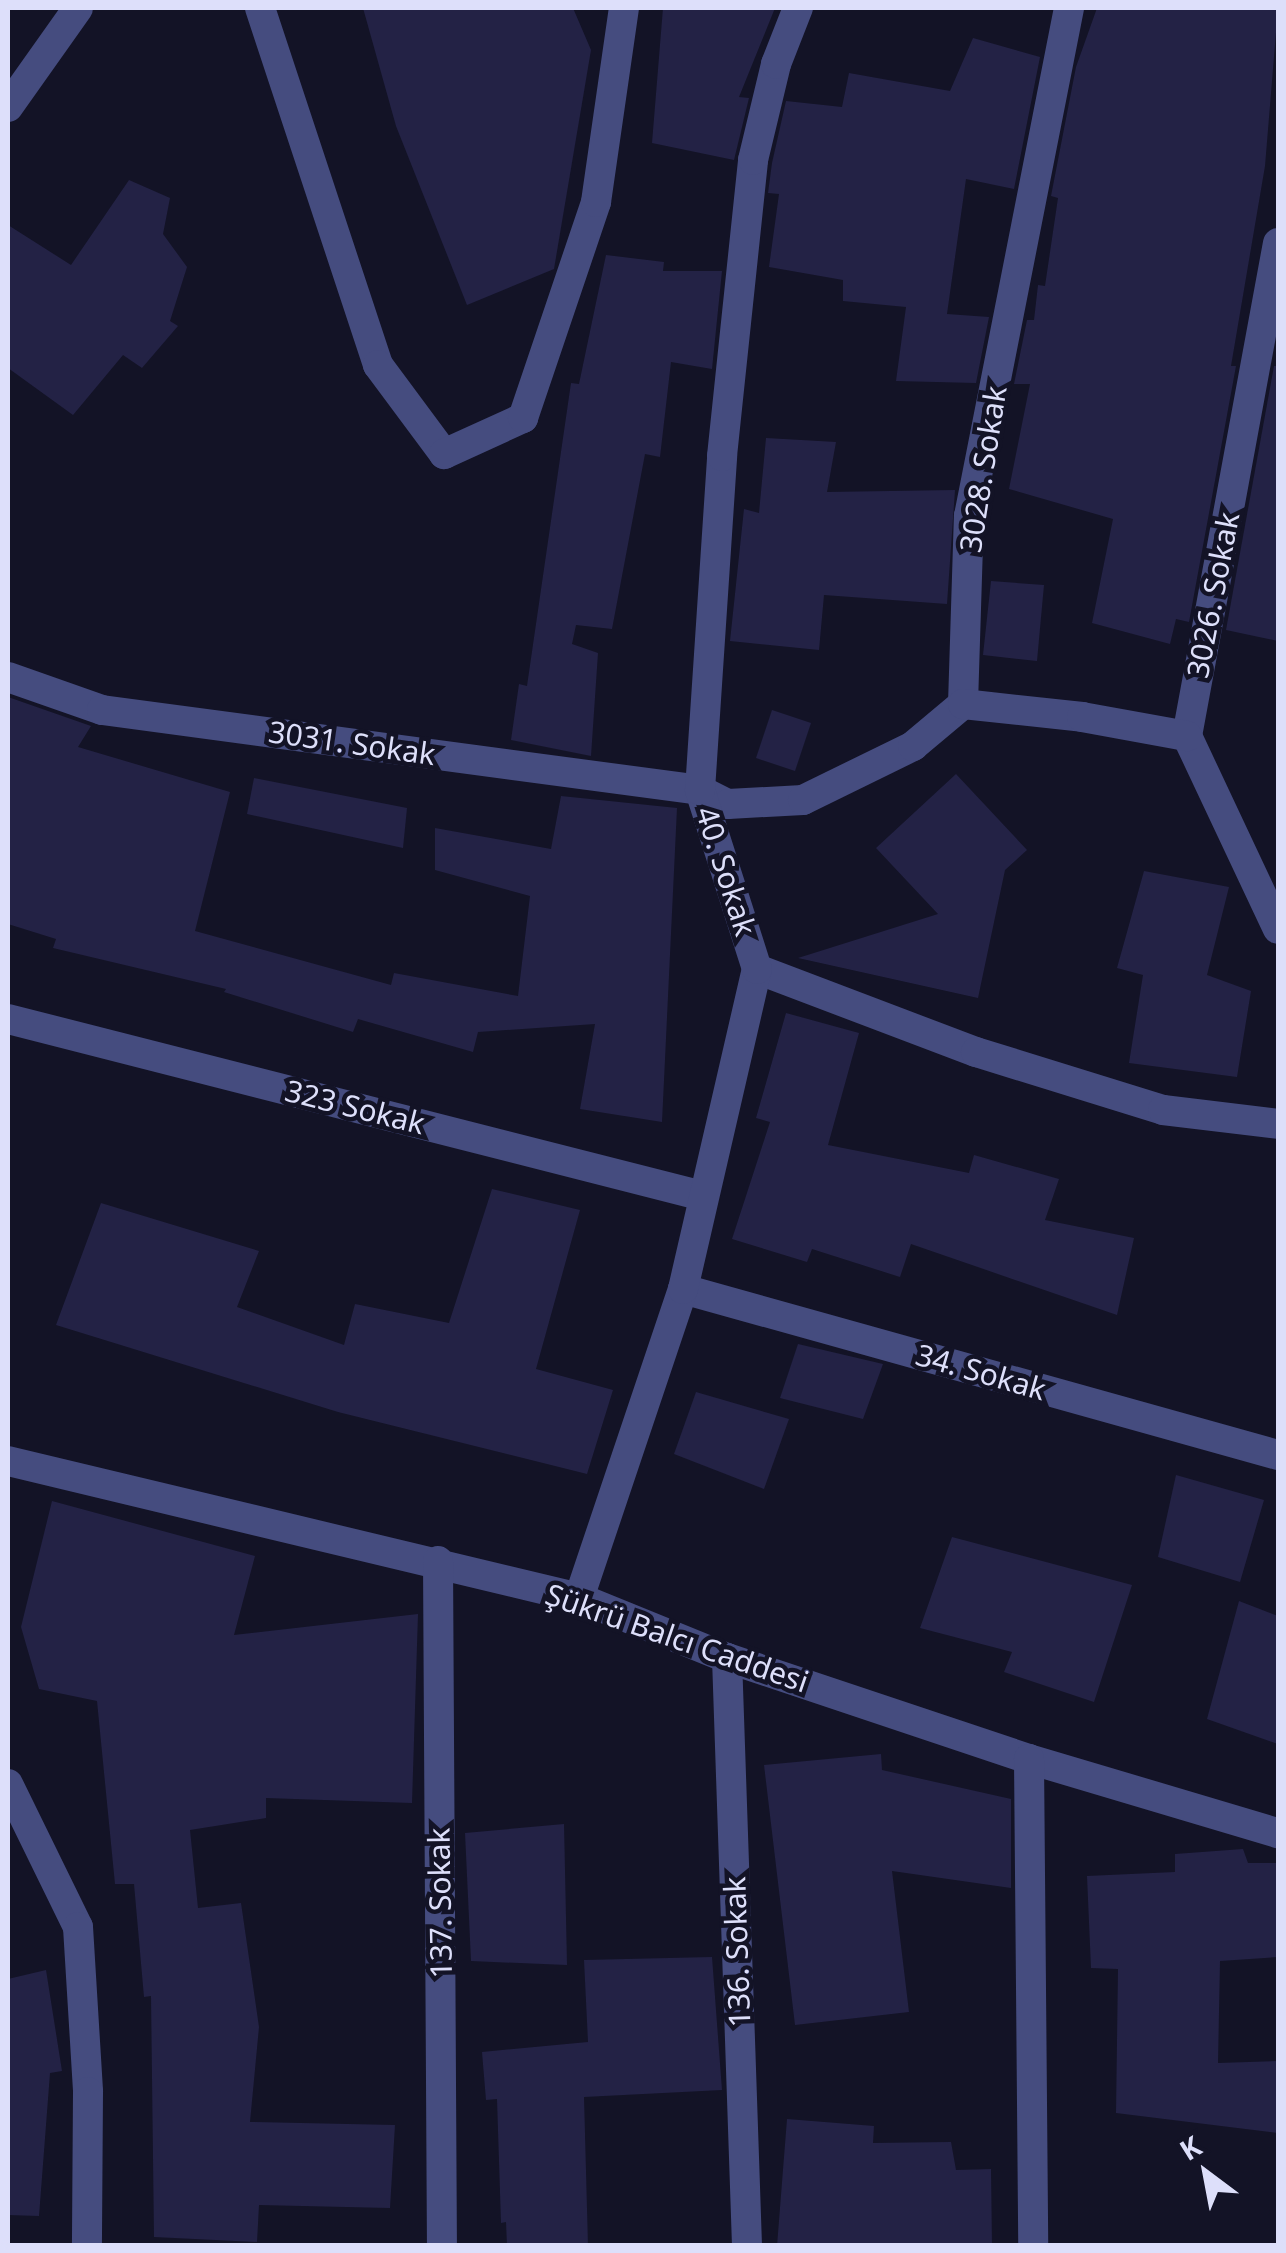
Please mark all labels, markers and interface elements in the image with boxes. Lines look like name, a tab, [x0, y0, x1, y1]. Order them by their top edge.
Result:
street label: 3028. Sokak	[952, 383, 1014, 555]
street label: 3026. Sokak	[1179, 509, 1247, 681]
street label: 3031. Sokak	[266, 713, 438, 773]
street label: 40. Sokak	[688, 802, 764, 940]
street label: 323 Sokak	[281, 1072, 429, 1142]
street label: 34. Sokak	[912, 1336, 1050, 1408]
street label: Şükrü Balcı Caddesi	[541, 1576, 813, 1700]
street label: 137. Sokak	[421, 1827, 459, 1979]
street label: 136. Sokak	[716, 1876, 758, 2028]
north arrow	[1156, 2123, 1256, 2223]
text: K	[1172, 2127, 1208, 2169]

